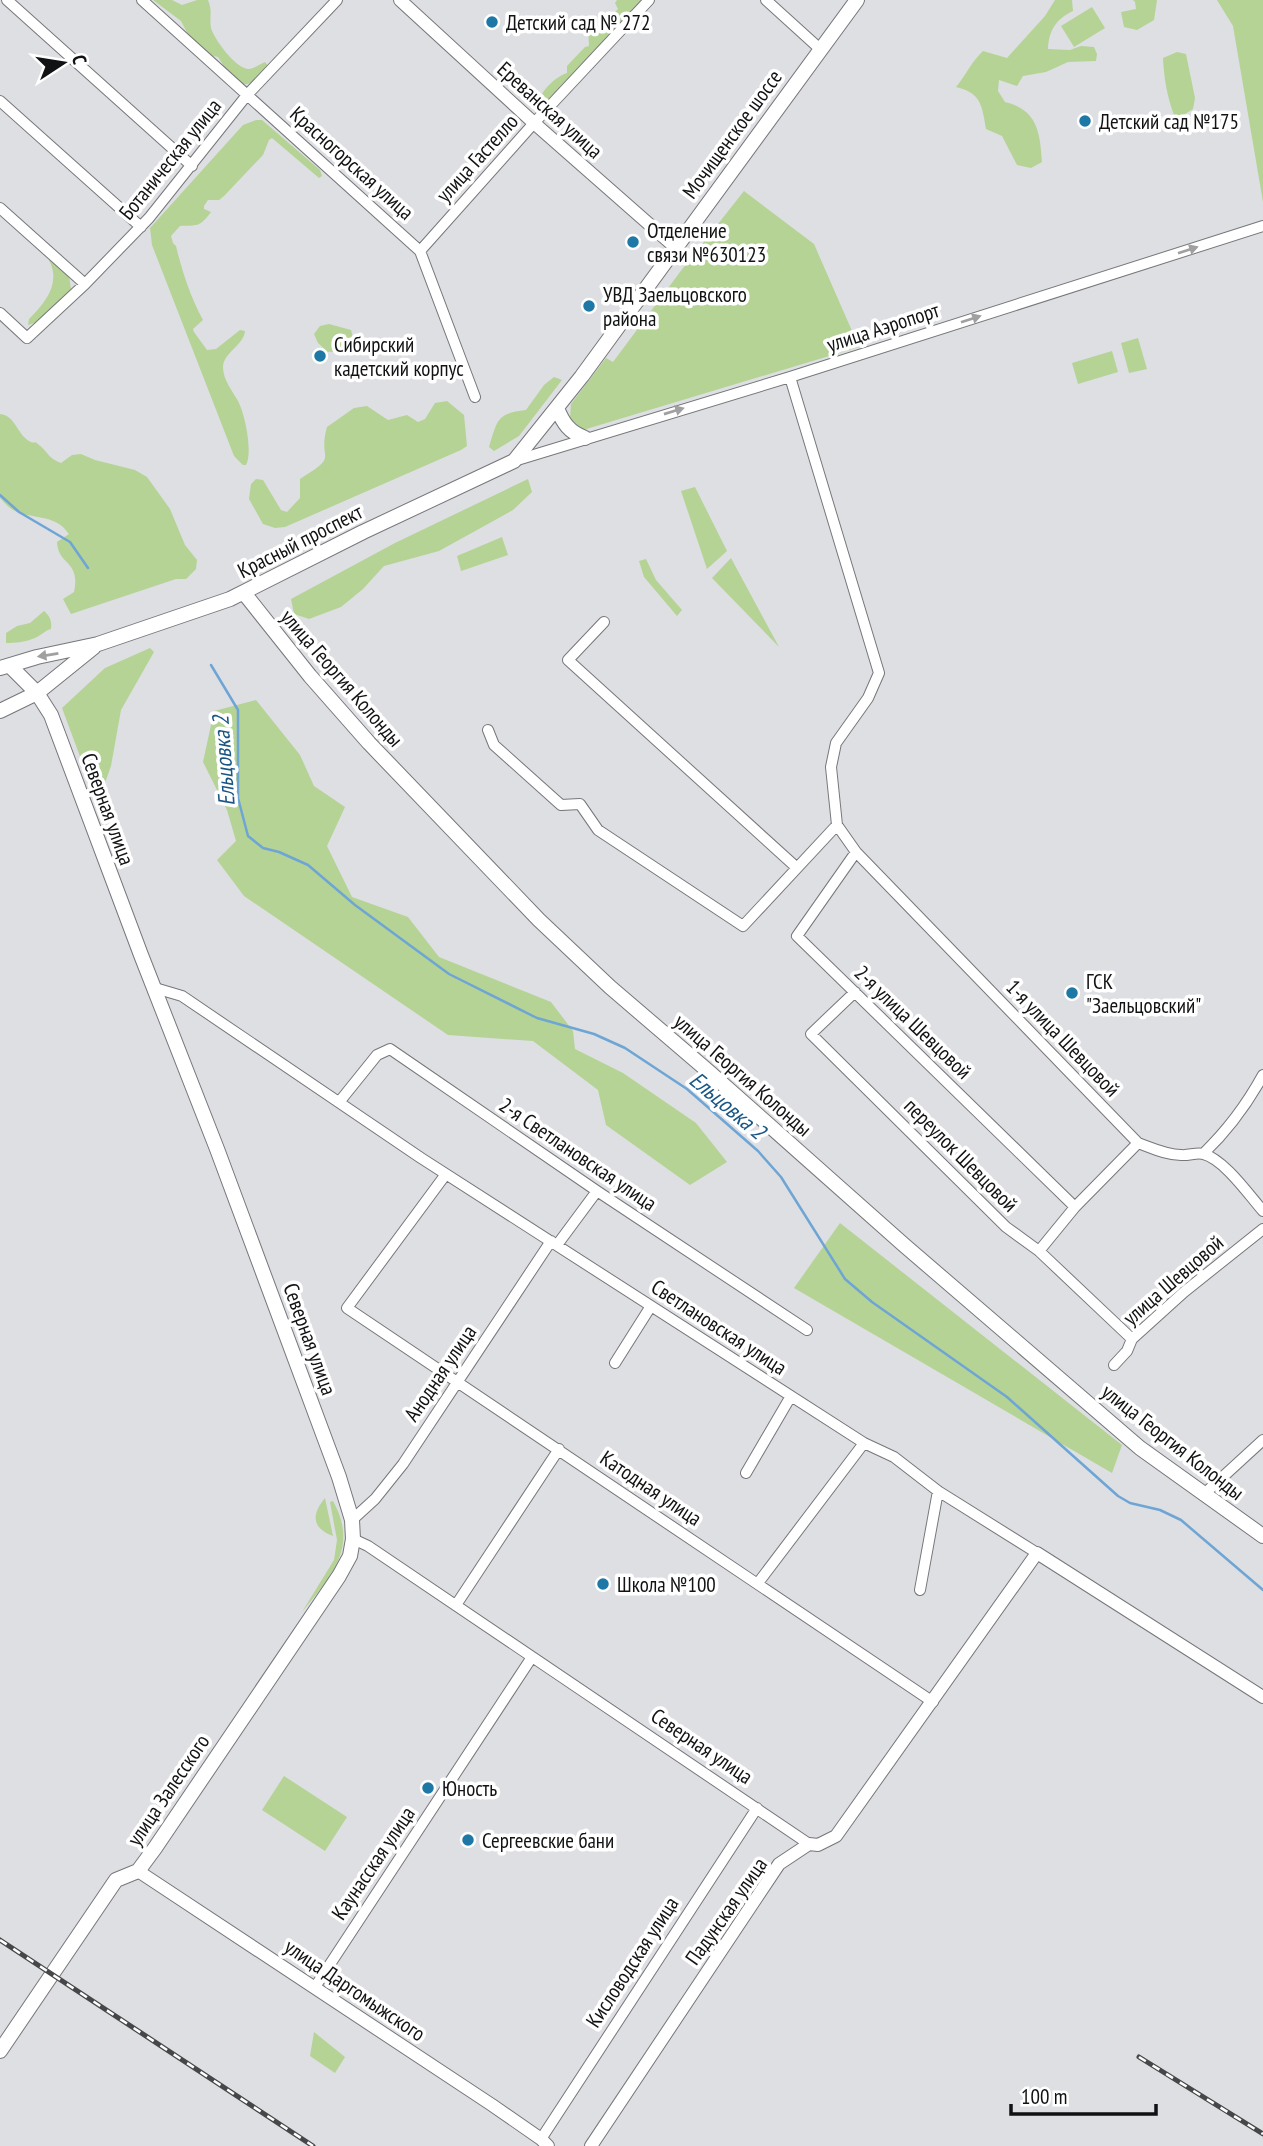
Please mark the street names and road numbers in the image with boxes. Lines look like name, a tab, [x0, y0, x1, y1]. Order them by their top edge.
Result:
street label: Ереванская улица	[492, 56, 608, 164]
street label: Мочищенское шоссе	[676, 64, 788, 204]
street label: Ботаническая улица	[113, 93, 227, 225]
street label: Красногорская улица	[285, 100, 419, 226]
street label: улица Гастелло	[430, 108, 524, 208]
street label: улица Аэропорт	[823, 296, 943, 358]
street label: Красный проспект	[233, 498, 367, 584]
street label: улица Георгия Колонды	[275, 604, 409, 752]
street label: Северная улица	[75, 749, 141, 869]
street label: 2-я улица Шевцовой	[849, 959, 977, 1085]
street label: 1-я улица Шевцовой	[1000, 974, 1126, 1102]
street label: улица Георгия Колонды	[669, 1008, 817, 1142]
street label: 2-я Светлановская улица	[494, 1091, 662, 1217]
street label: переулок Шевцовой	[898, 1092, 1024, 1218]
street label: улица Шевцовой	[1117, 1229, 1229, 1331]
street label: Светлановская улица	[646, 1273, 792, 1381]
street label: Северная улица	[277, 1279, 343, 1399]
street label: Анодная улица	[398, 1320, 482, 1426]
street label: улица Георгия Колонды	[1096, 1378, 1250, 1506]
street label: Катодная улица	[595, 1444, 707, 1532]
street label: Северная улица	[646, 1702, 758, 1790]
street label: улица Залесского	[121, 1729, 215, 1851]
street label: Каунасская улица	[325, 1801, 421, 1925]
street label: Падунская улица	[679, 1852, 773, 1970]
street label: Кисловодская улица	[580, 1891, 684, 2033]
street label: улица Даргомыжского	[279, 1933, 431, 2047]

